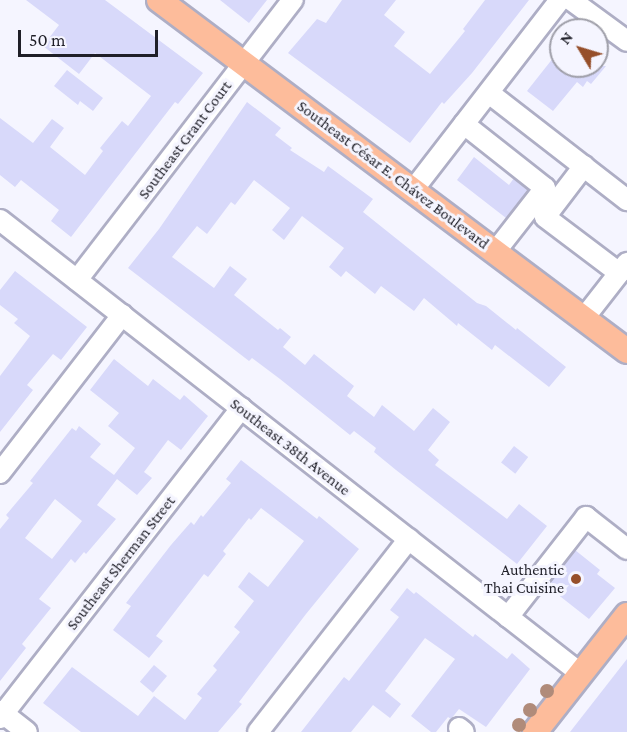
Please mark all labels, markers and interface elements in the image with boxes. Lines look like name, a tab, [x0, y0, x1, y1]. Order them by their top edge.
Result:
scale bar	[21, 18, 160, 56]
north arrow	[549, 18, 609, 78]
text: N	[556, 28, 576, 47]
text: 50 m	[29, 30, 66, 50]
street label: Southeast Grant Court	[134, 77, 236, 203]
street label: Southeast César E. Chávez Boulevard	[293, 97, 493, 253]
street label: Southeast 38th Avenue	[226, 394, 354, 500]
street label: Southeast Sherman Street	[63, 492, 179, 634]
place label: Authentic Thai Cuisine	[484, 560, 564, 598]
marker: Authentic Thai Cuisine	[569, 572, 583, 586]

